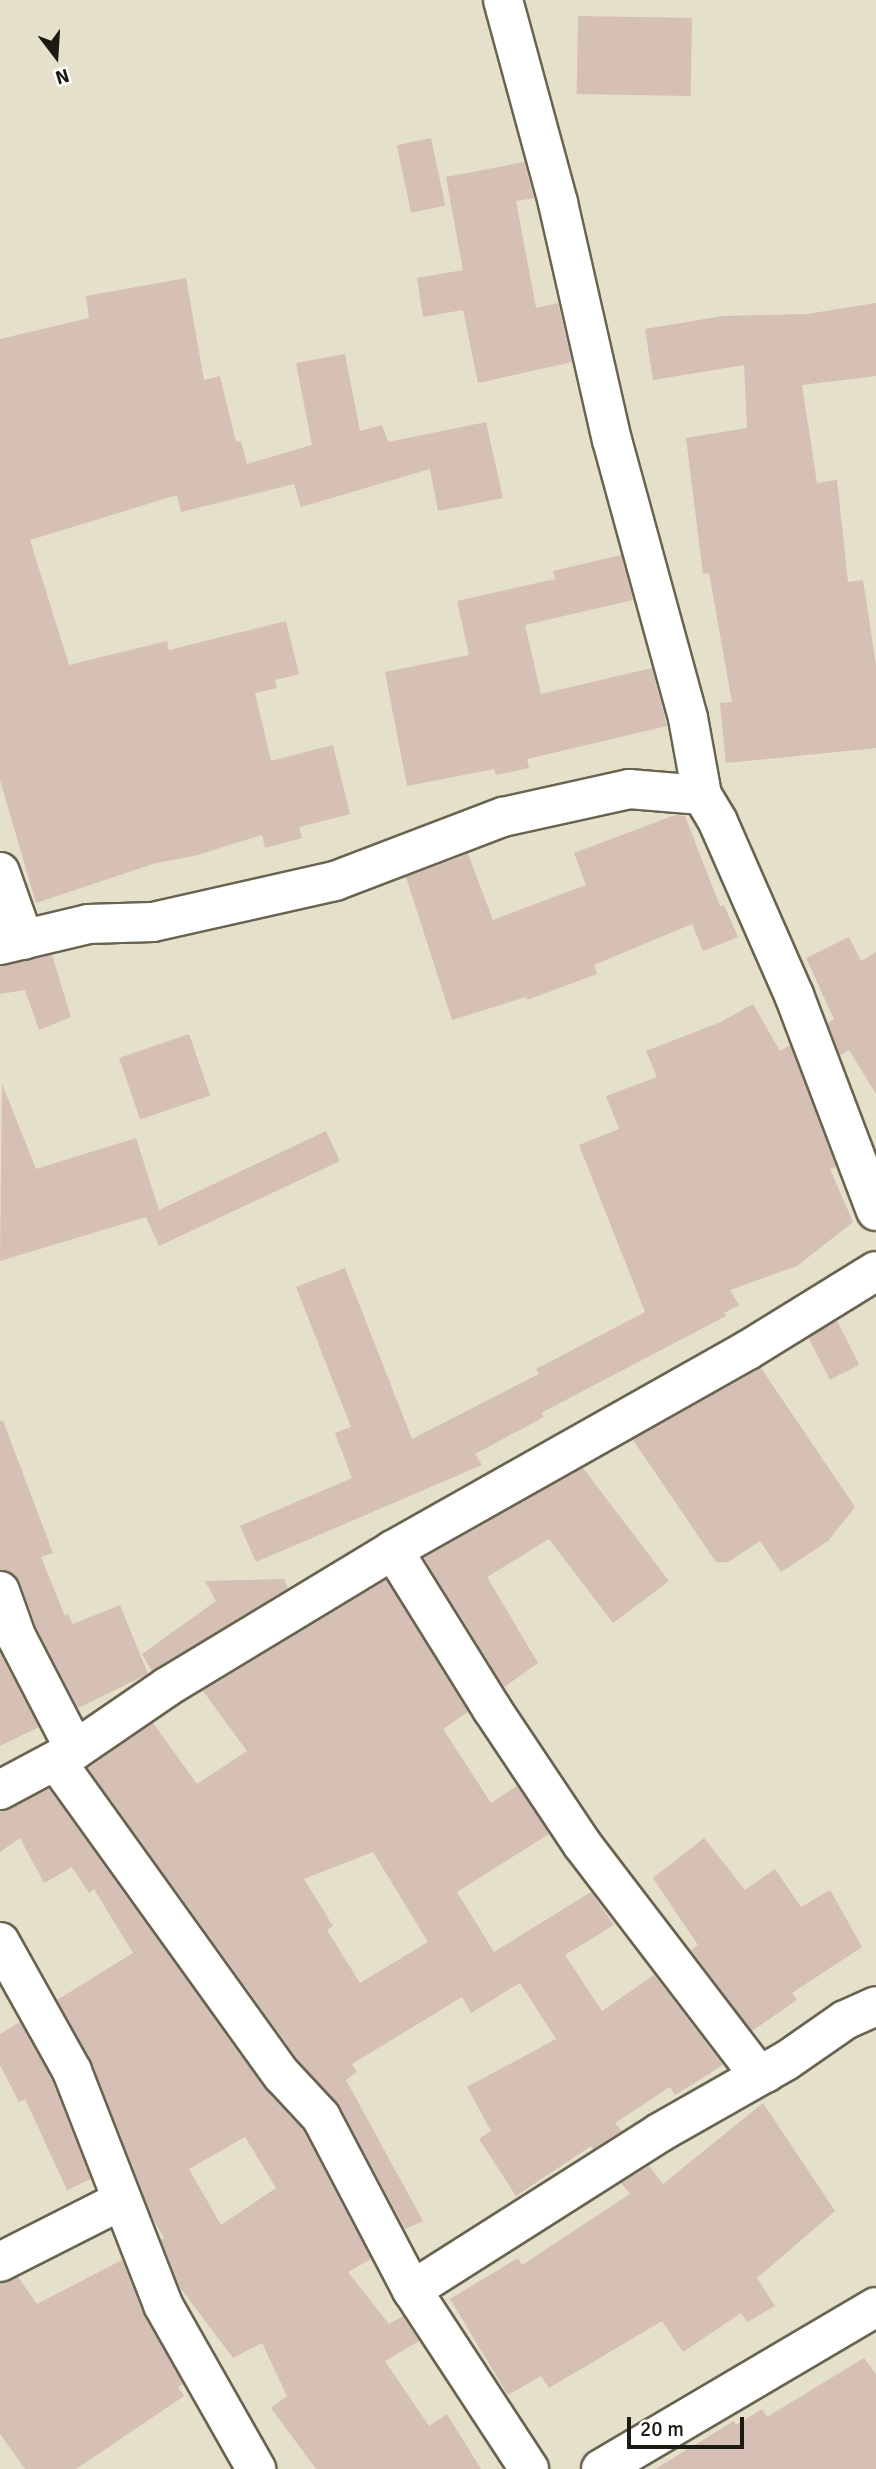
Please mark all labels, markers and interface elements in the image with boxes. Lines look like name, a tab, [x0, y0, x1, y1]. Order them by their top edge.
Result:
north arrow	[21, 21, 91, 91]
text: N	[52, 63, 72, 89]
scale bar	[631, 2402, 748, 2446]
text: 20 m	[640, 2416, 684, 2442]

